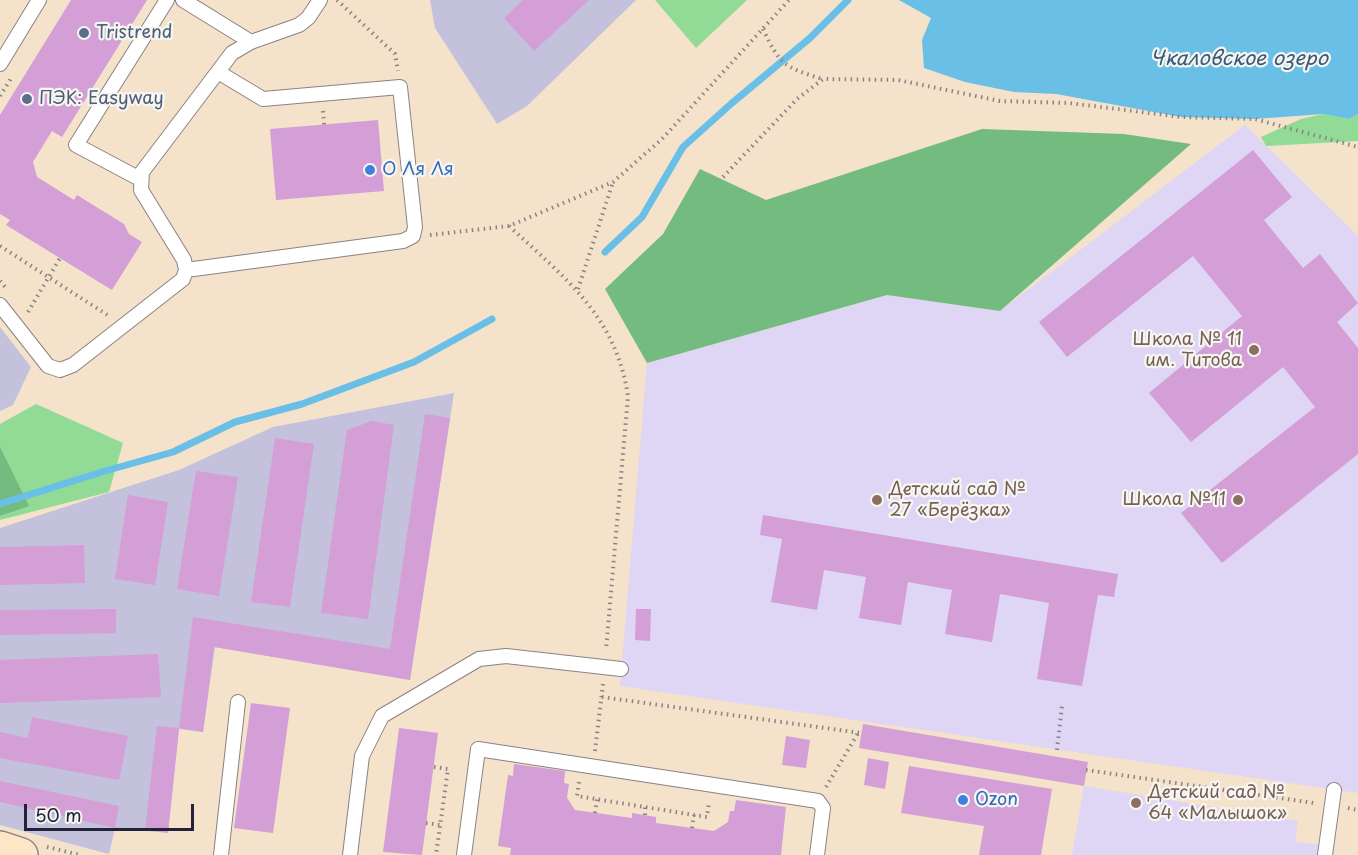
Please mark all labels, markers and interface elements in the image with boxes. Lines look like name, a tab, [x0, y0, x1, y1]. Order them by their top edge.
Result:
place label: Tristrend	[96, 22, 172, 44]
marker: Tristrend	[77, 26, 91, 40]
water label: Чкаловское озеро	[1150, 47, 1328, 71]
place label: ПЭК: Easyway	[39, 88, 164, 110]
marker: ПЭК: Easyway	[20, 92, 34, 106]
place label: О Ля Ля	[382, 159, 454, 181]
marker: О Ля Ля	[363, 163, 377, 177]
place label: Школа № 11 им. Титова	[1133, 329, 1242, 372]
marker: Школа № 11 им. Титова	[1247, 343, 1261, 357]
place label: Детский сад № 27 «Берёзка»	[889, 479, 1026, 522]
place label: Школа №11	[1122, 489, 1226, 511]
marker: Детский сад № 27 «Берёзка»	[870, 493, 884, 507]
marker: Школа №11	[1231, 493, 1245, 507]
place label: Детский сад № 64 «Малышок»	[1148, 782, 1287, 824]
place label: Ozon	[975, 789, 1018, 811]
scale bar	[27, 792, 196, 830]
marker: Ozon	[956, 793, 970, 807]
marker: Детский сад № 64 «Малышок»	[1129, 796, 1143, 810]
text: 50 m	[35, 801, 82, 828]

